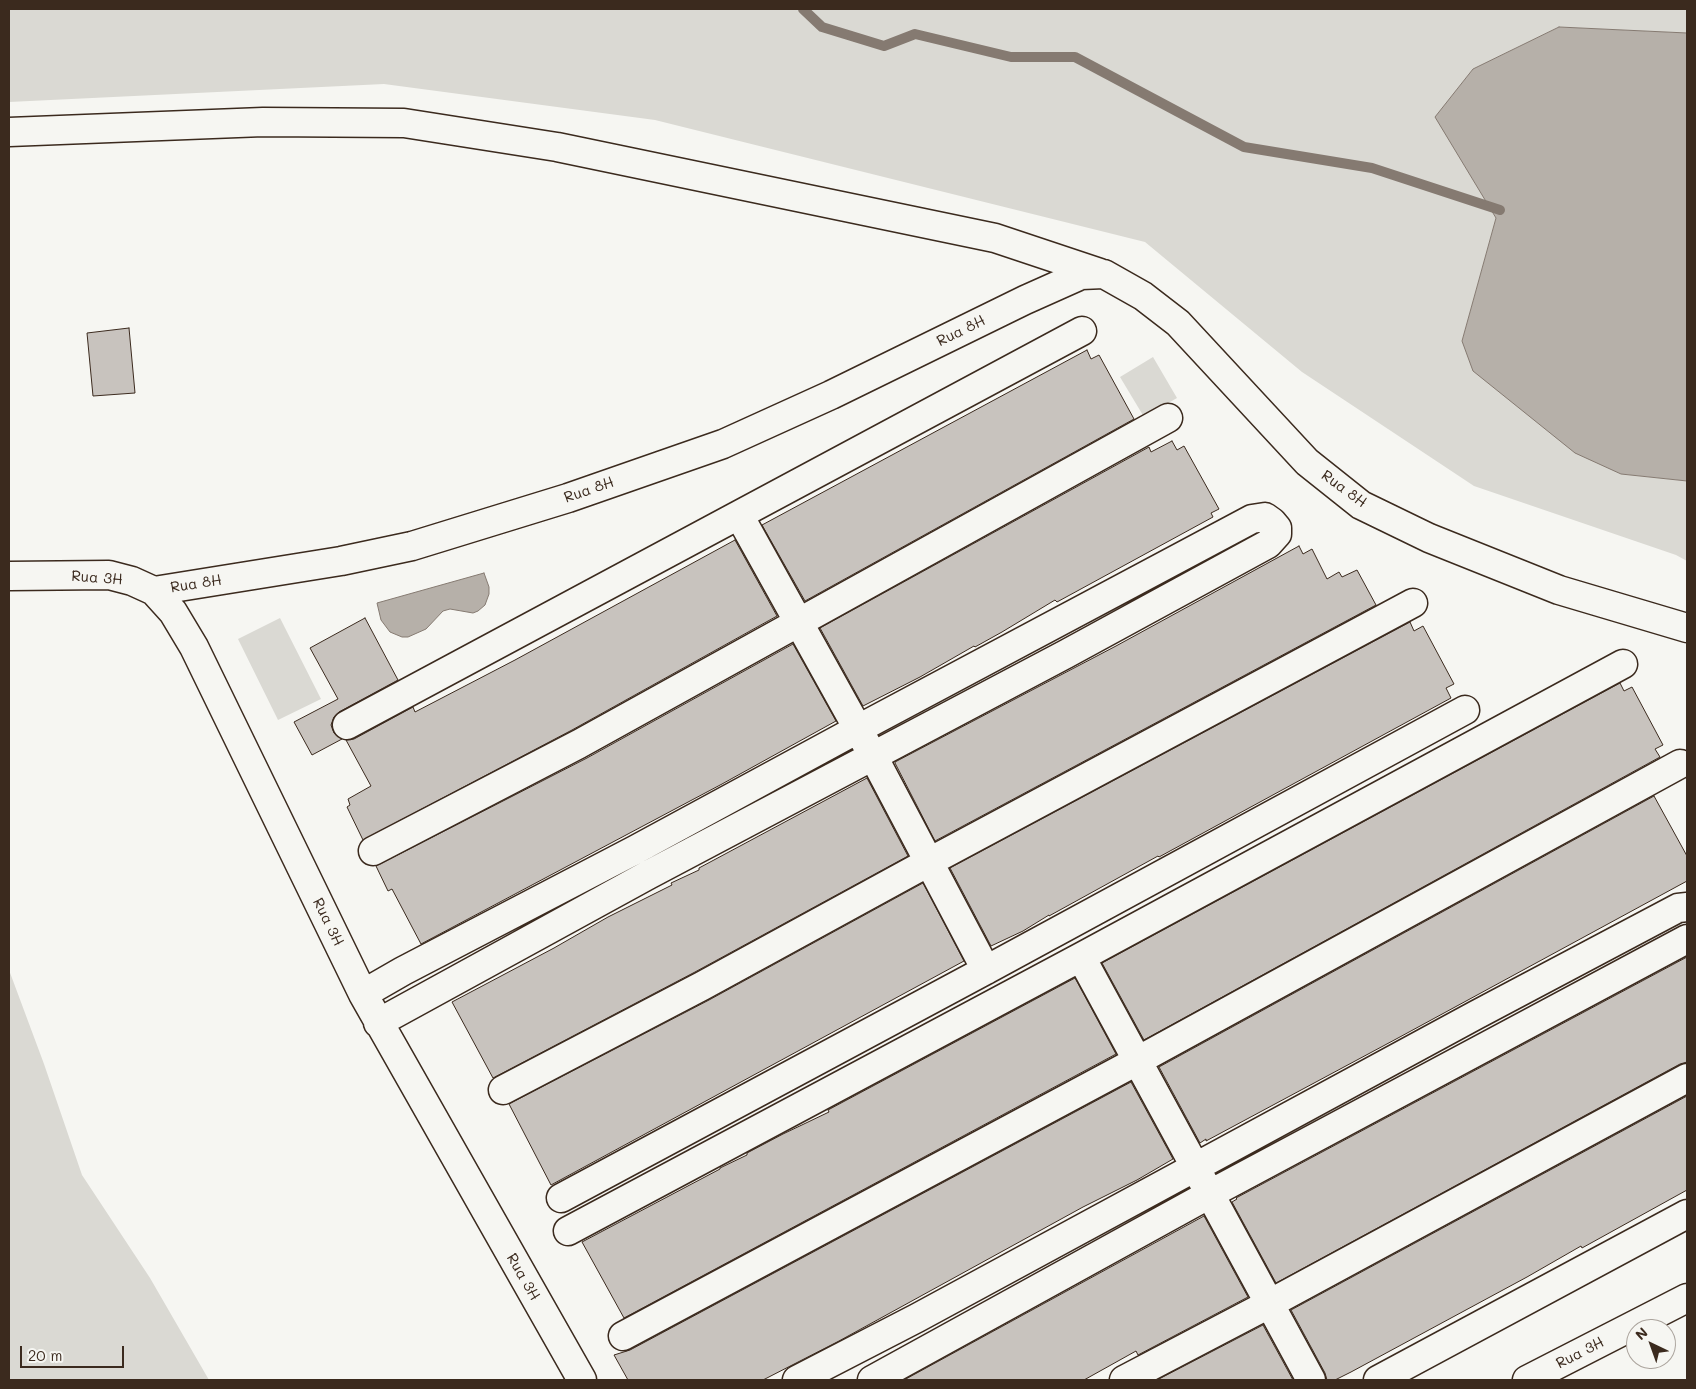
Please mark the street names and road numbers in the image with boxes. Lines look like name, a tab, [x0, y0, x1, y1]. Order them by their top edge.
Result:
street label: Rua 8H	[934, 312, 988, 350]
street label: Rua 8H	[1318, 467, 1370, 511]
street label: Rua 8H	[562, 473, 616, 507]
street label: Rua 3H	[71, 567, 123, 589]
street label: Rua 8H	[169, 571, 223, 597]
street label: Rua 3H	[309, 895, 347, 949]
street label: Rua 3H	[502, 1250, 544, 1304]
street label: Rua 3H	[1553, 1333, 1607, 1373]

